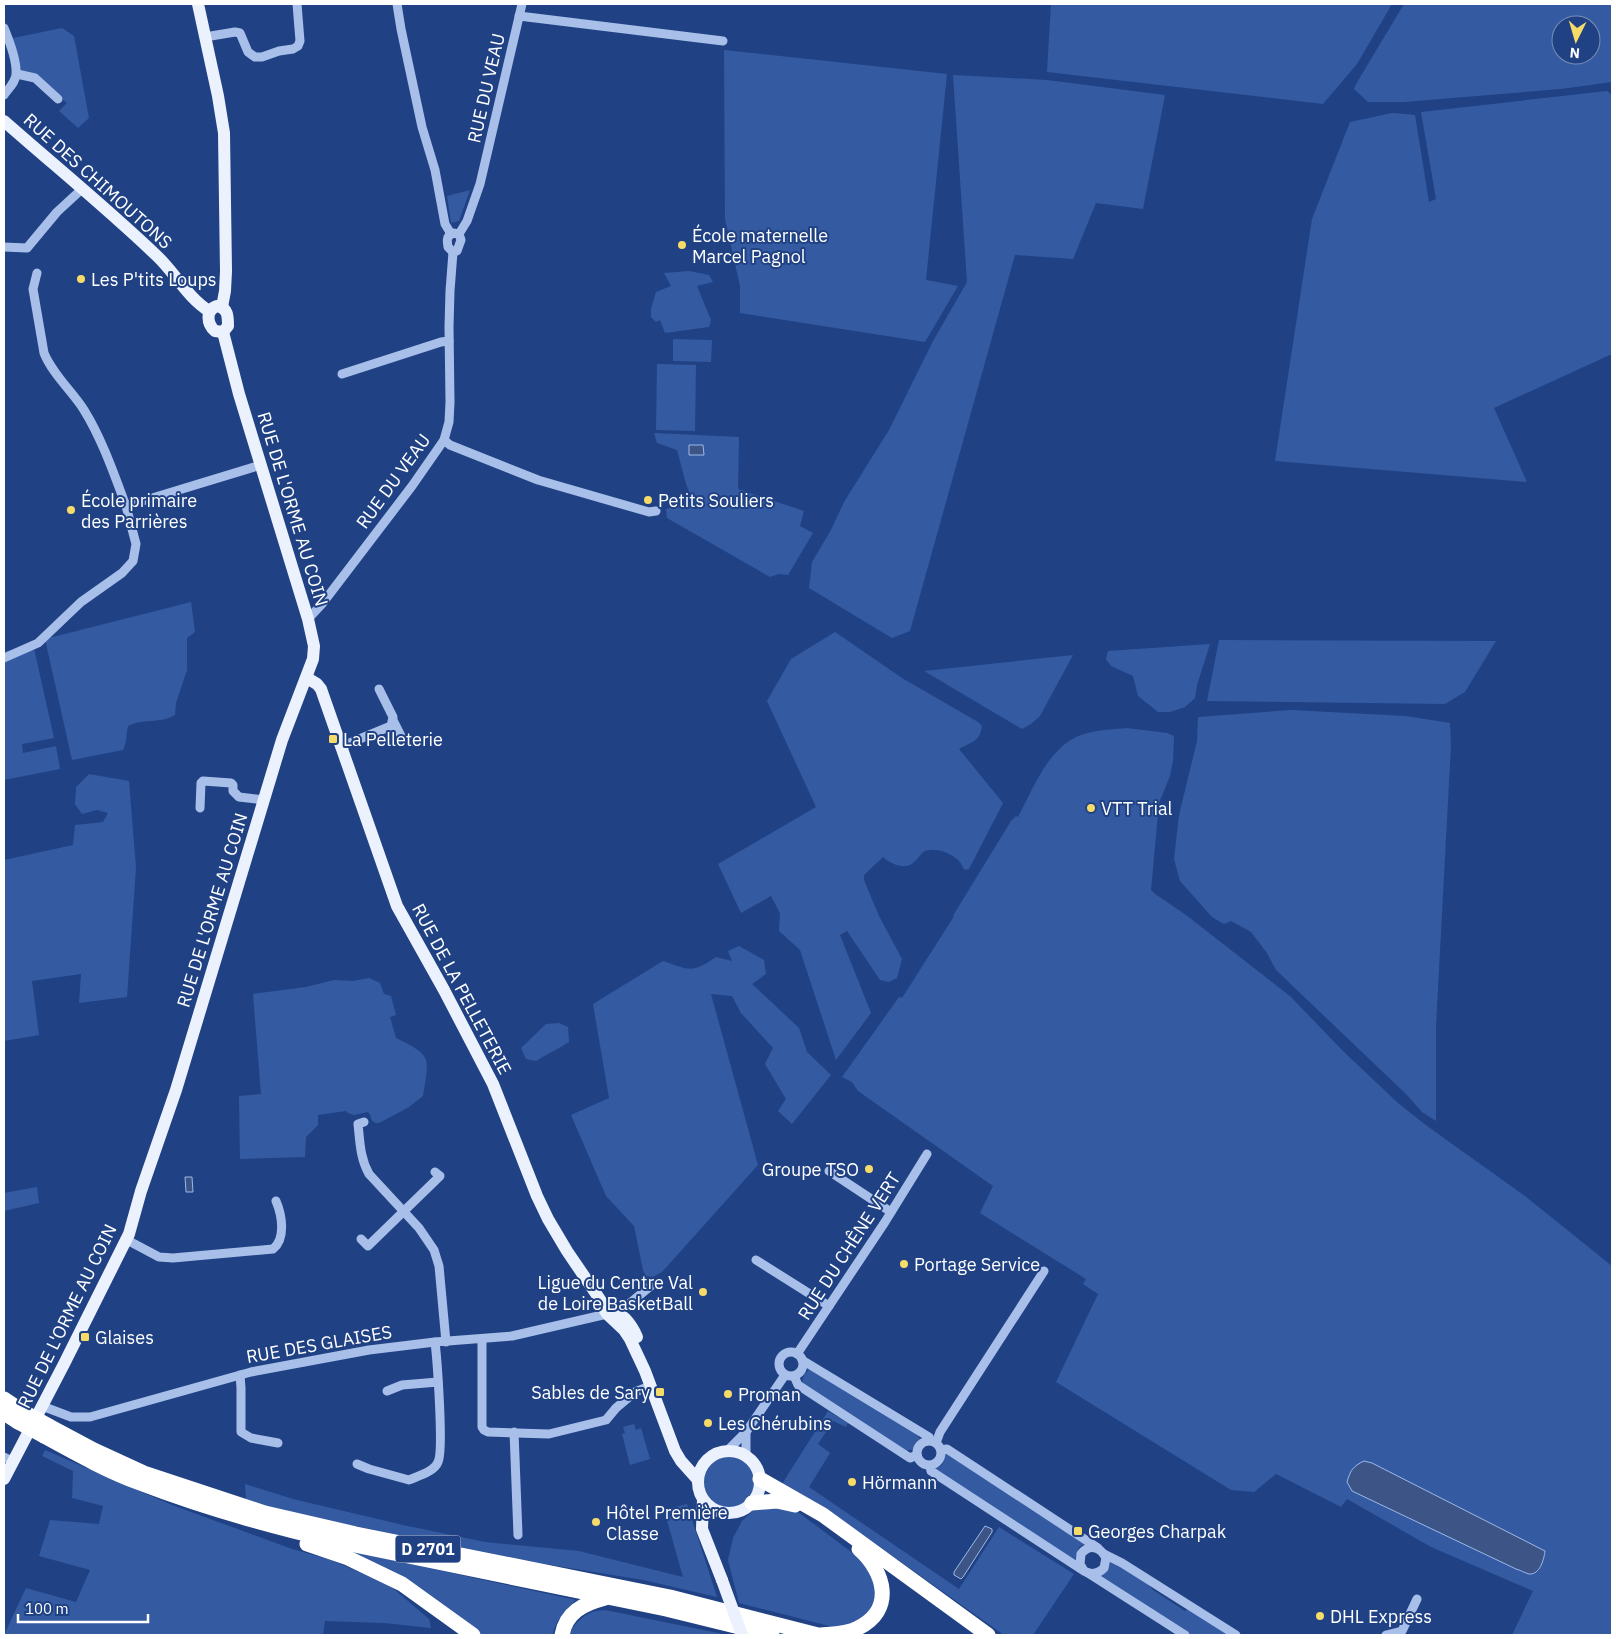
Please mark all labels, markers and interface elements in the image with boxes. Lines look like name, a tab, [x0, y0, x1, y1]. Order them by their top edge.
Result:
north arrow	[1551, 15, 1601, 65]
street label: RUE DU VEAU	[462, 31, 510, 145]
text: N	[1569, 44, 1581, 62]
street label: RUE DES CHIMOUTONS	[19, 108, 177, 254]
place label: École maternelle Marcel Pagnol	[692, 224, 828, 268]
marker: École maternelle Marcel Pagnol	[676, 239, 688, 251]
place label: Les P'tits Loups	[91, 268, 217, 291]
marker: Les P'tits Loups	[75, 273, 87, 285]
street label: RUE DE L'ORME AU COIN	[252, 409, 334, 609]
street label: RUE DU VEAU	[351, 429, 435, 533]
place label: École primaire des Parrières	[81, 489, 197, 533]
place label: Petits Souliers	[658, 489, 774, 512]
marker: Petits Souliers	[642, 494, 654, 506]
marker: École primaire des Parrières	[65, 504, 77, 516]
place label: La Pelleterie	[343, 728, 443, 751]
marker: La Pelleterie	[327, 733, 339, 745]
place label: VTT Trial	[1101, 797, 1173, 820]
marker: VTT Trial	[1085, 802, 1097, 814]
street label: RUE DE L'ORME AU COIN	[171, 810, 253, 1010]
street label: RUE DE LA PELLETERIE	[407, 900, 517, 1078]
place label: Groupe TSO	[762, 1158, 859, 1181]
marker: Groupe TSO	[863, 1163, 875, 1175]
street label: RUE DU CHÊNE VERT	[793, 1168, 905, 1324]
street label: RUE DE L'ORME AU COIN	[12, 1220, 122, 1412]
place label: Portage Service	[914, 1253, 1040, 1276]
marker: Portage Service	[898, 1258, 910, 1270]
place label: Ligue du Centre Val de Loire BasketBall	[538, 1271, 693, 1315]
marker: Ligue du Centre Val de Loire BasketBall	[697, 1286, 709, 1298]
street label: RUE DES GLAISES	[244, 1320, 394, 1368]
place label: Glaises	[95, 1326, 154, 1349]
marker: Glaises	[79, 1331, 91, 1343]
place label: Sables de Sary	[531, 1381, 650, 1404]
place label: Proman	[738, 1383, 801, 1406]
marker: Sables de Sary	[654, 1386, 666, 1398]
marker: Proman	[722, 1388, 734, 1400]
place label: Les Chérubins	[718, 1412, 832, 1435]
marker: Les Chérubins	[702, 1417, 714, 1429]
place label: Hörmann	[862, 1471, 937, 1494]
marker: Hörmann	[846, 1476, 858, 1488]
place label: Hôtel Première Classe	[606, 1501, 728, 1545]
marker: Hôtel Première Classe	[590, 1516, 602, 1528]
place label: Georges Charpak	[1088, 1520, 1227, 1543]
marker: Georges Charpak	[1072, 1525, 1084, 1537]
road number: D 2701	[396, 1536, 460, 1562]
scale bar	[18, 1592, 148, 1624]
text: 100 m	[25, 1599, 69, 1618]
place label: DHL Express	[1330, 1605, 1432, 1628]
marker: DHL Express	[1314, 1610, 1326, 1622]

